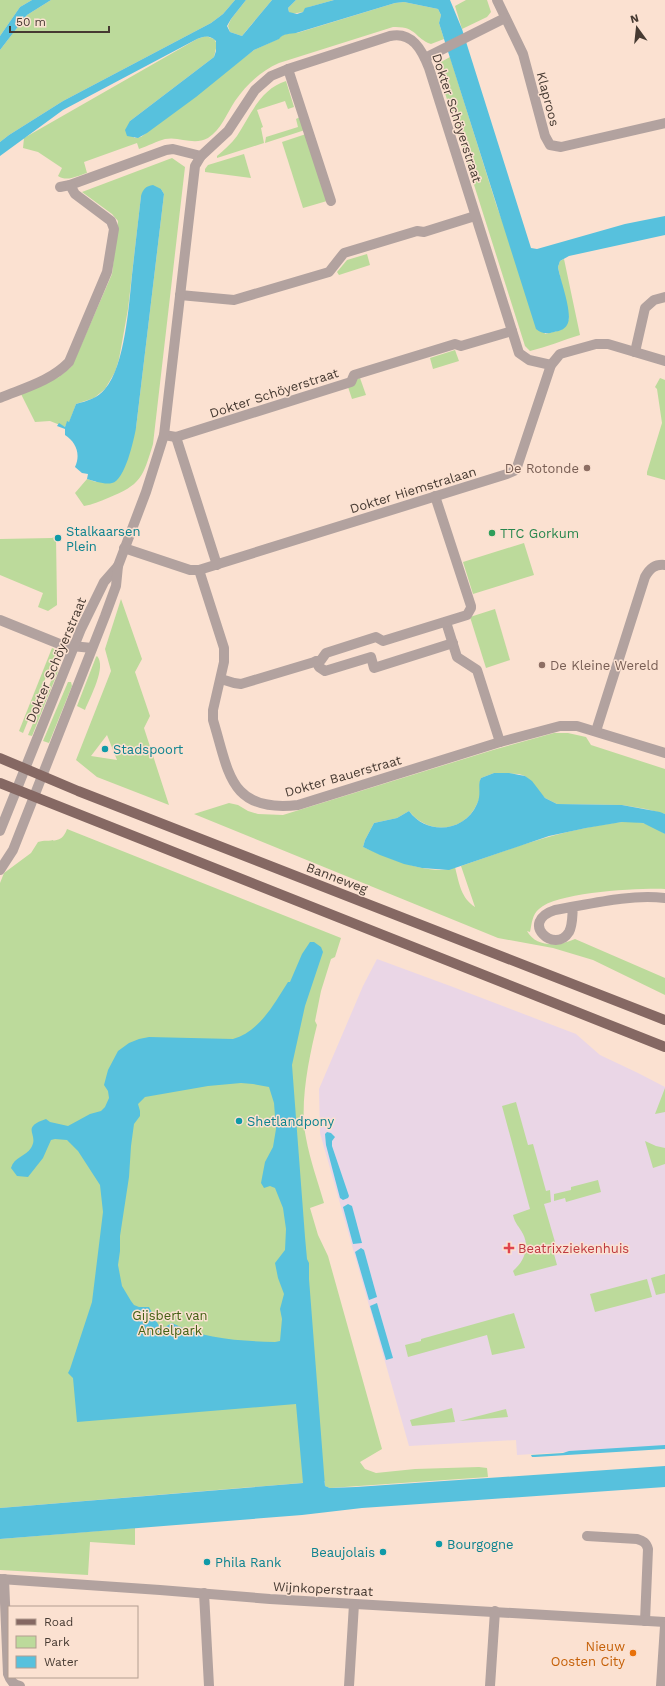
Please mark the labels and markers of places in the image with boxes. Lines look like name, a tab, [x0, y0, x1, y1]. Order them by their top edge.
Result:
place label: De Rotonde	[505, 461, 579, 476]
marker: De Rotonde	[582, 463, 592, 473]
place label: Stalkaarsen Plein	[66, 524, 141, 554]
place label: TTC Gorkum	[500, 526, 579, 541]
marker: TTC Gorkum	[487, 528, 497, 538]
marker: Stalkaarsen Plein	[53, 533, 63, 543]
place label: De Kleine Wereld	[550, 658, 659, 673]
marker: De Kleine Wereld	[537, 660, 547, 670]
place label: Stadspoort	[113, 742, 184, 757]
marker: Stadspoort	[100, 744, 110, 754]
place label: Shetlandpony	[247, 1114, 334, 1129]
marker: Shetlandpony	[234, 1116, 244, 1126]
place label: Beatrixziekenhuis	[518, 1241, 629, 1256]
marker: Beatrixziekenhuis	[503, 1242, 515, 1254]
place label: Bourgogne	[447, 1537, 513, 1552]
marker: Bourgogne	[434, 1539, 444, 1549]
place label: Beaujolais	[311, 1545, 375, 1560]
marker: Beaujolais	[378, 1547, 388, 1557]
place label: Phila Rank	[215, 1555, 282, 1570]
marker: Phila Rank	[202, 1557, 212, 1567]
place label: Nieuw Oosten City	[551, 1639, 625, 1669]
marker: Nieuw Oosten City	[628, 1648, 638, 1658]

